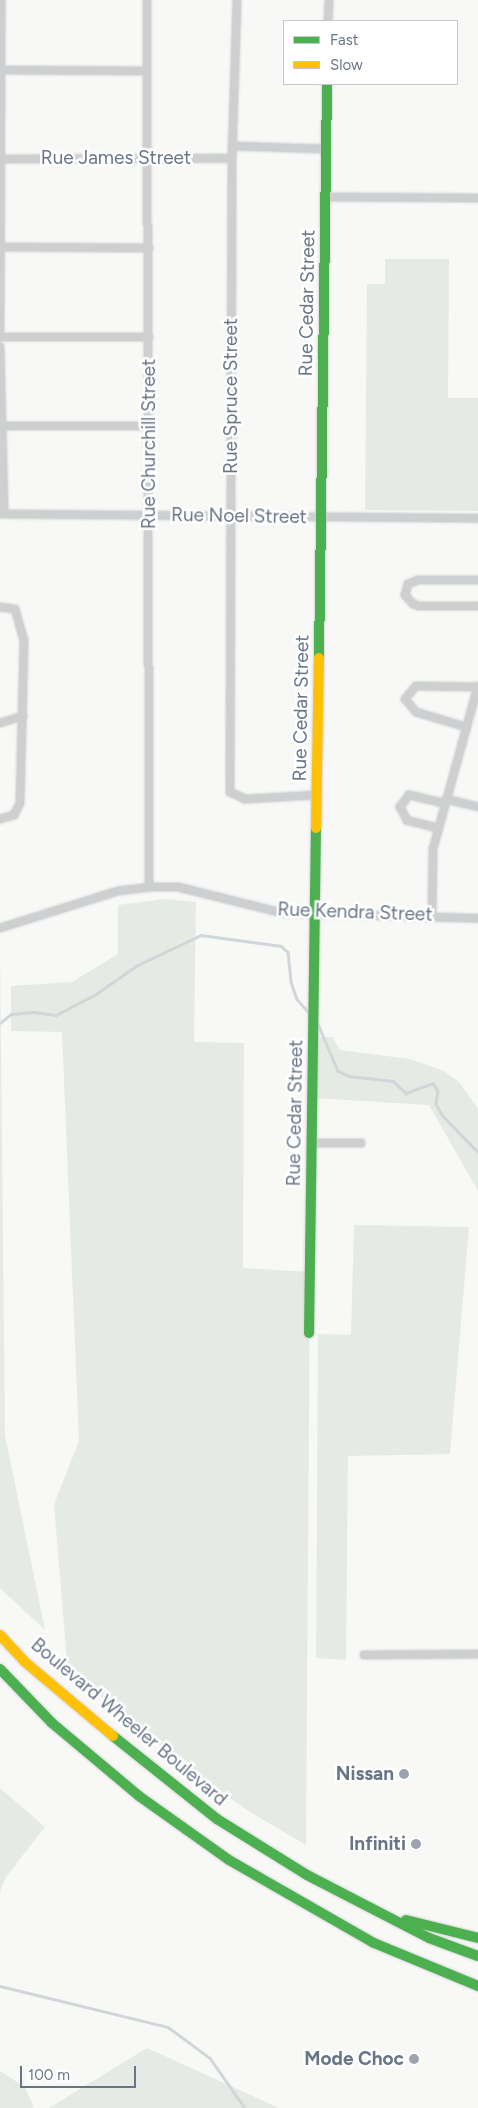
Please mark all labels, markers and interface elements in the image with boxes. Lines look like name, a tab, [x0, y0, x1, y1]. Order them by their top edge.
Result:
legend	[283, 20, 458, 85]
text: Fast	[330, 31, 358, 49]
text: Slow	[330, 56, 363, 74]
street label: Rue James Street	[41, 147, 191, 169]
street label: Rue Cedar Street	[294, 229, 320, 377]
street label: Rue Spruce Street	[220, 318, 242, 474]
street label: Rue Churchill Street	[138, 359, 160, 529]
street label: Rue Noel Street	[171, 503, 307, 529]
street label: Rue Cedar Street	[288, 634, 314, 782]
street label: Rue Kendra Street	[277, 898, 433, 926]
street label: Rue Cedar Street	[282, 1039, 308, 1187]
street label: Boulevard Wheeler Boulevard	[26, 1633, 232, 1811]
place label: Nissan	[336, 1763, 394, 1785]
marker: Nissan	[398, 1768, 410, 1780]
place label: Infiniti	[349, 1833, 406, 1855]
marker: Infiniti	[410, 1838, 422, 1850]
place label: Mode Choc	[304, 2048, 404, 2070]
marker: Mode Choc	[408, 2053, 420, 2065]
scale bar	[22, 2056, 139, 2088]
text: 100 m	[28, 2066, 70, 2084]

